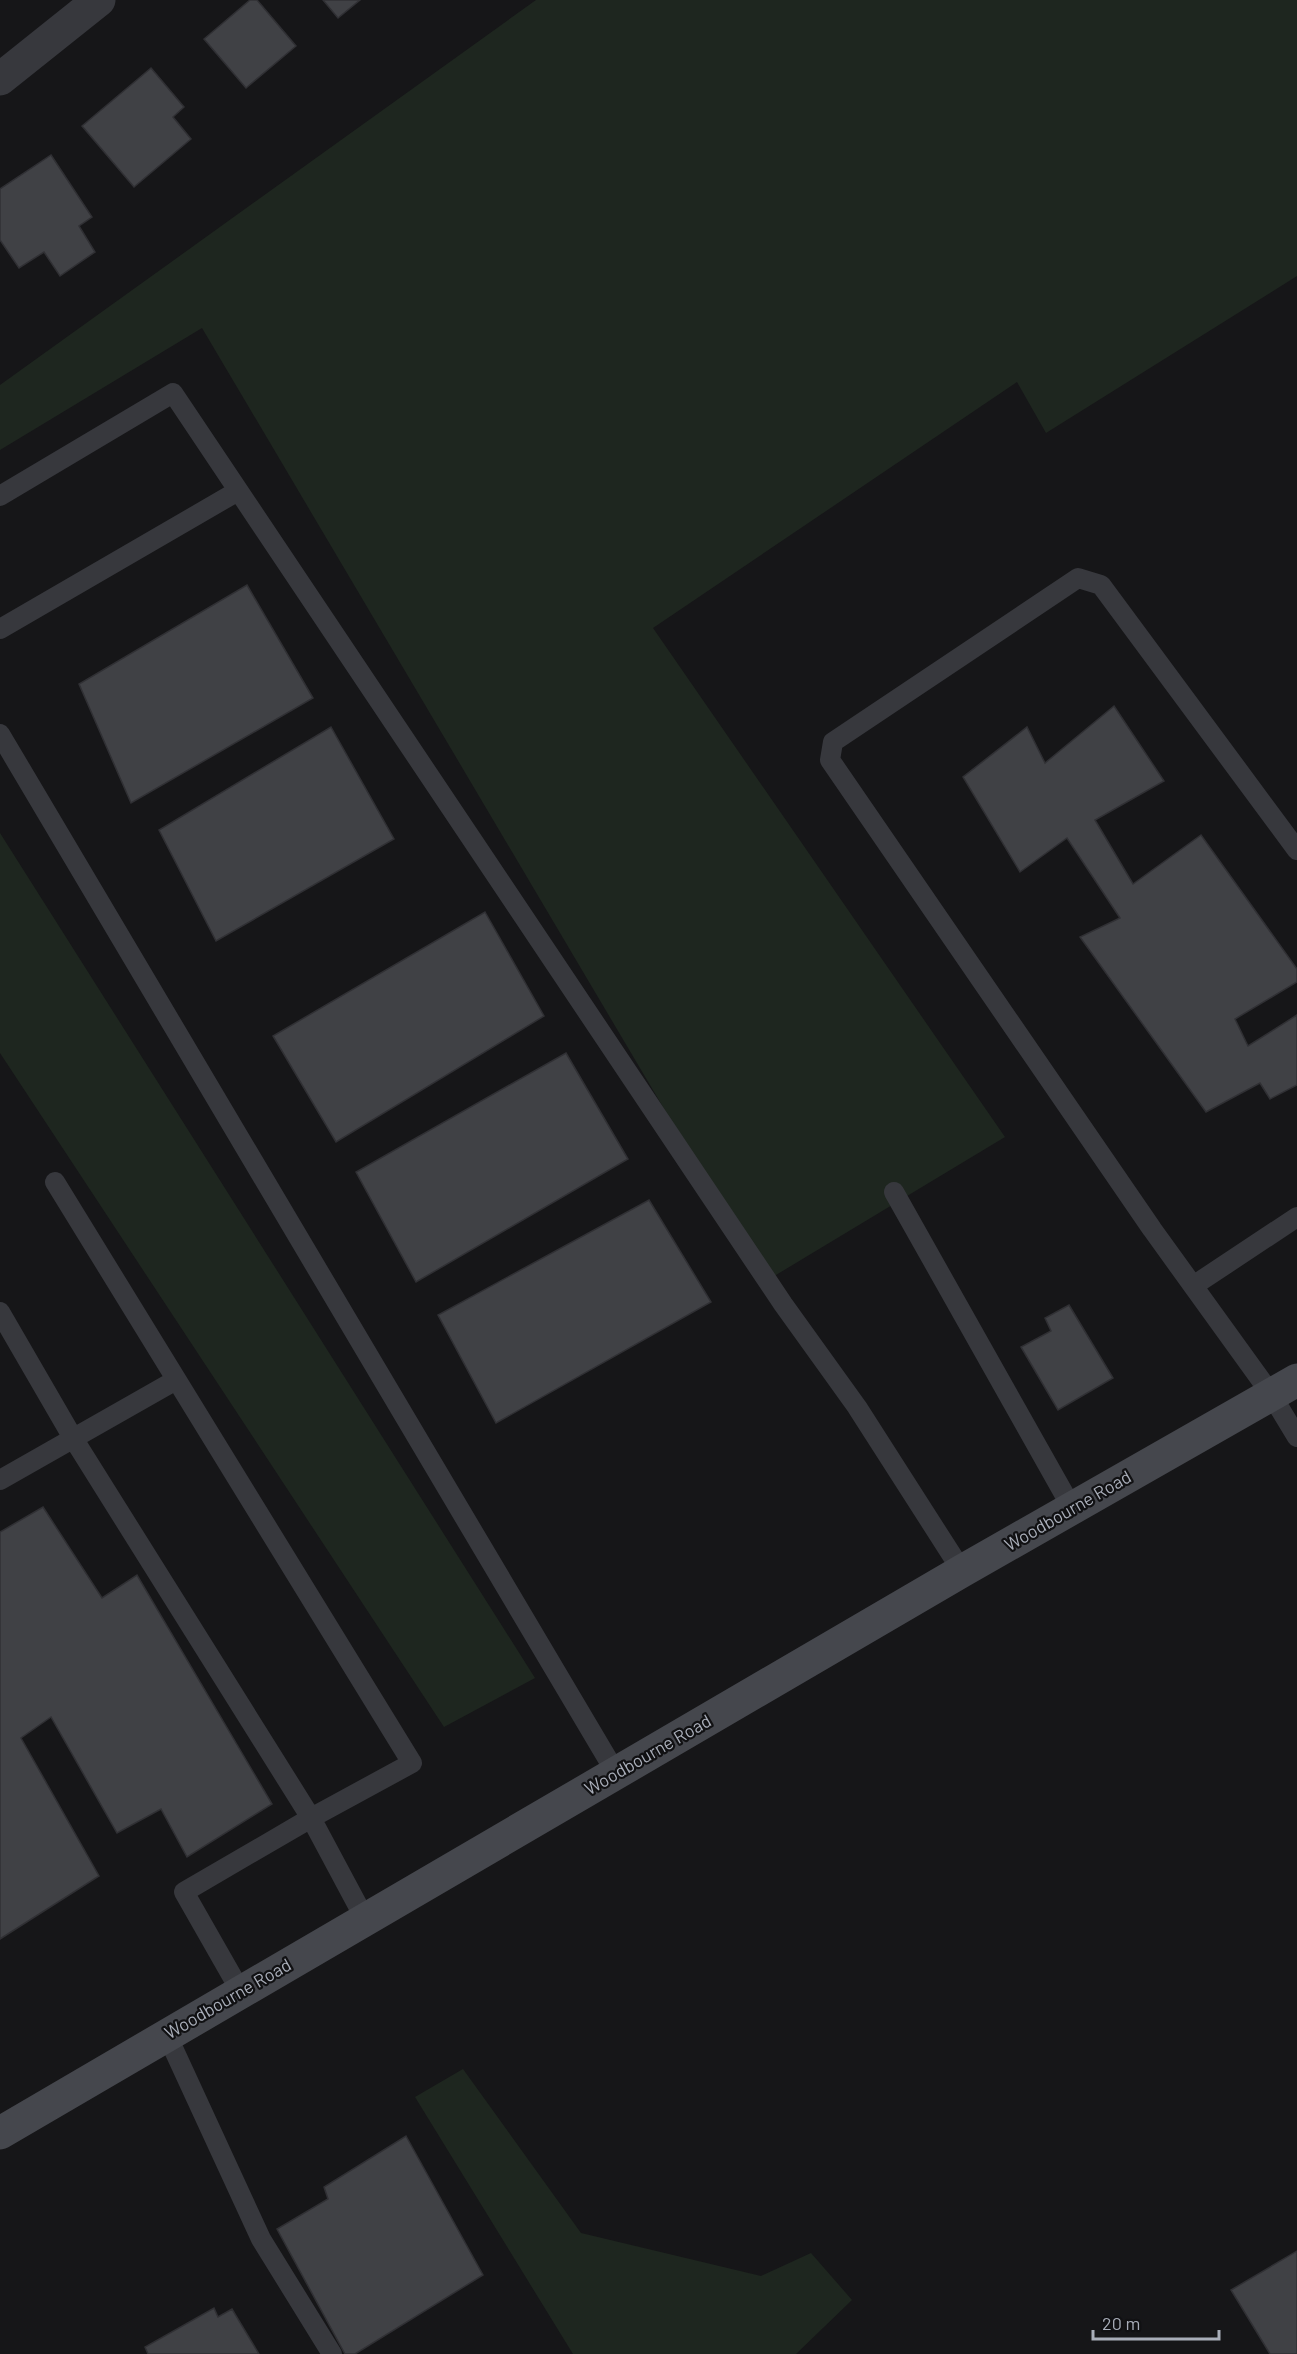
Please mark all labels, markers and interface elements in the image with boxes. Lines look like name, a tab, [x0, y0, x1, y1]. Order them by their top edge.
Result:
street label: Woodbourne Road	[1000, 1465, 1135, 1555]
street label: Woodbourne Road	[580, 1709, 715, 1799]
street label: Woodbourne Road	[160, 1953, 295, 2043]
scale bar	[1093, 2303, 1219, 2341]
text: 20 m	[1102, 2312, 1140, 2334]

